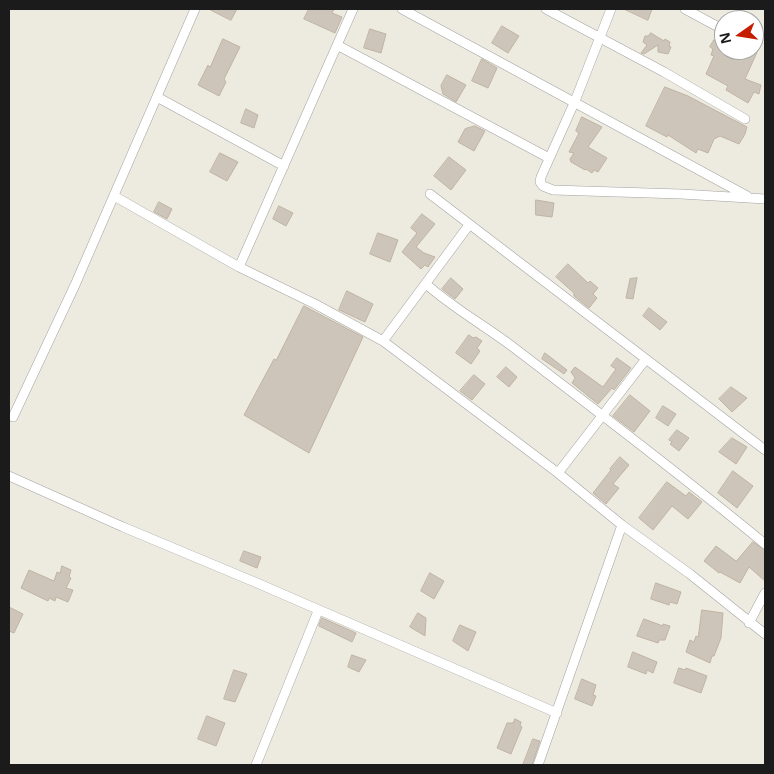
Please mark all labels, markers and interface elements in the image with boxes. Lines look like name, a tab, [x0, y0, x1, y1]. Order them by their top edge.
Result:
north arrow	[714, 10, 764, 60]
text: N	[714, 31, 735, 46]

